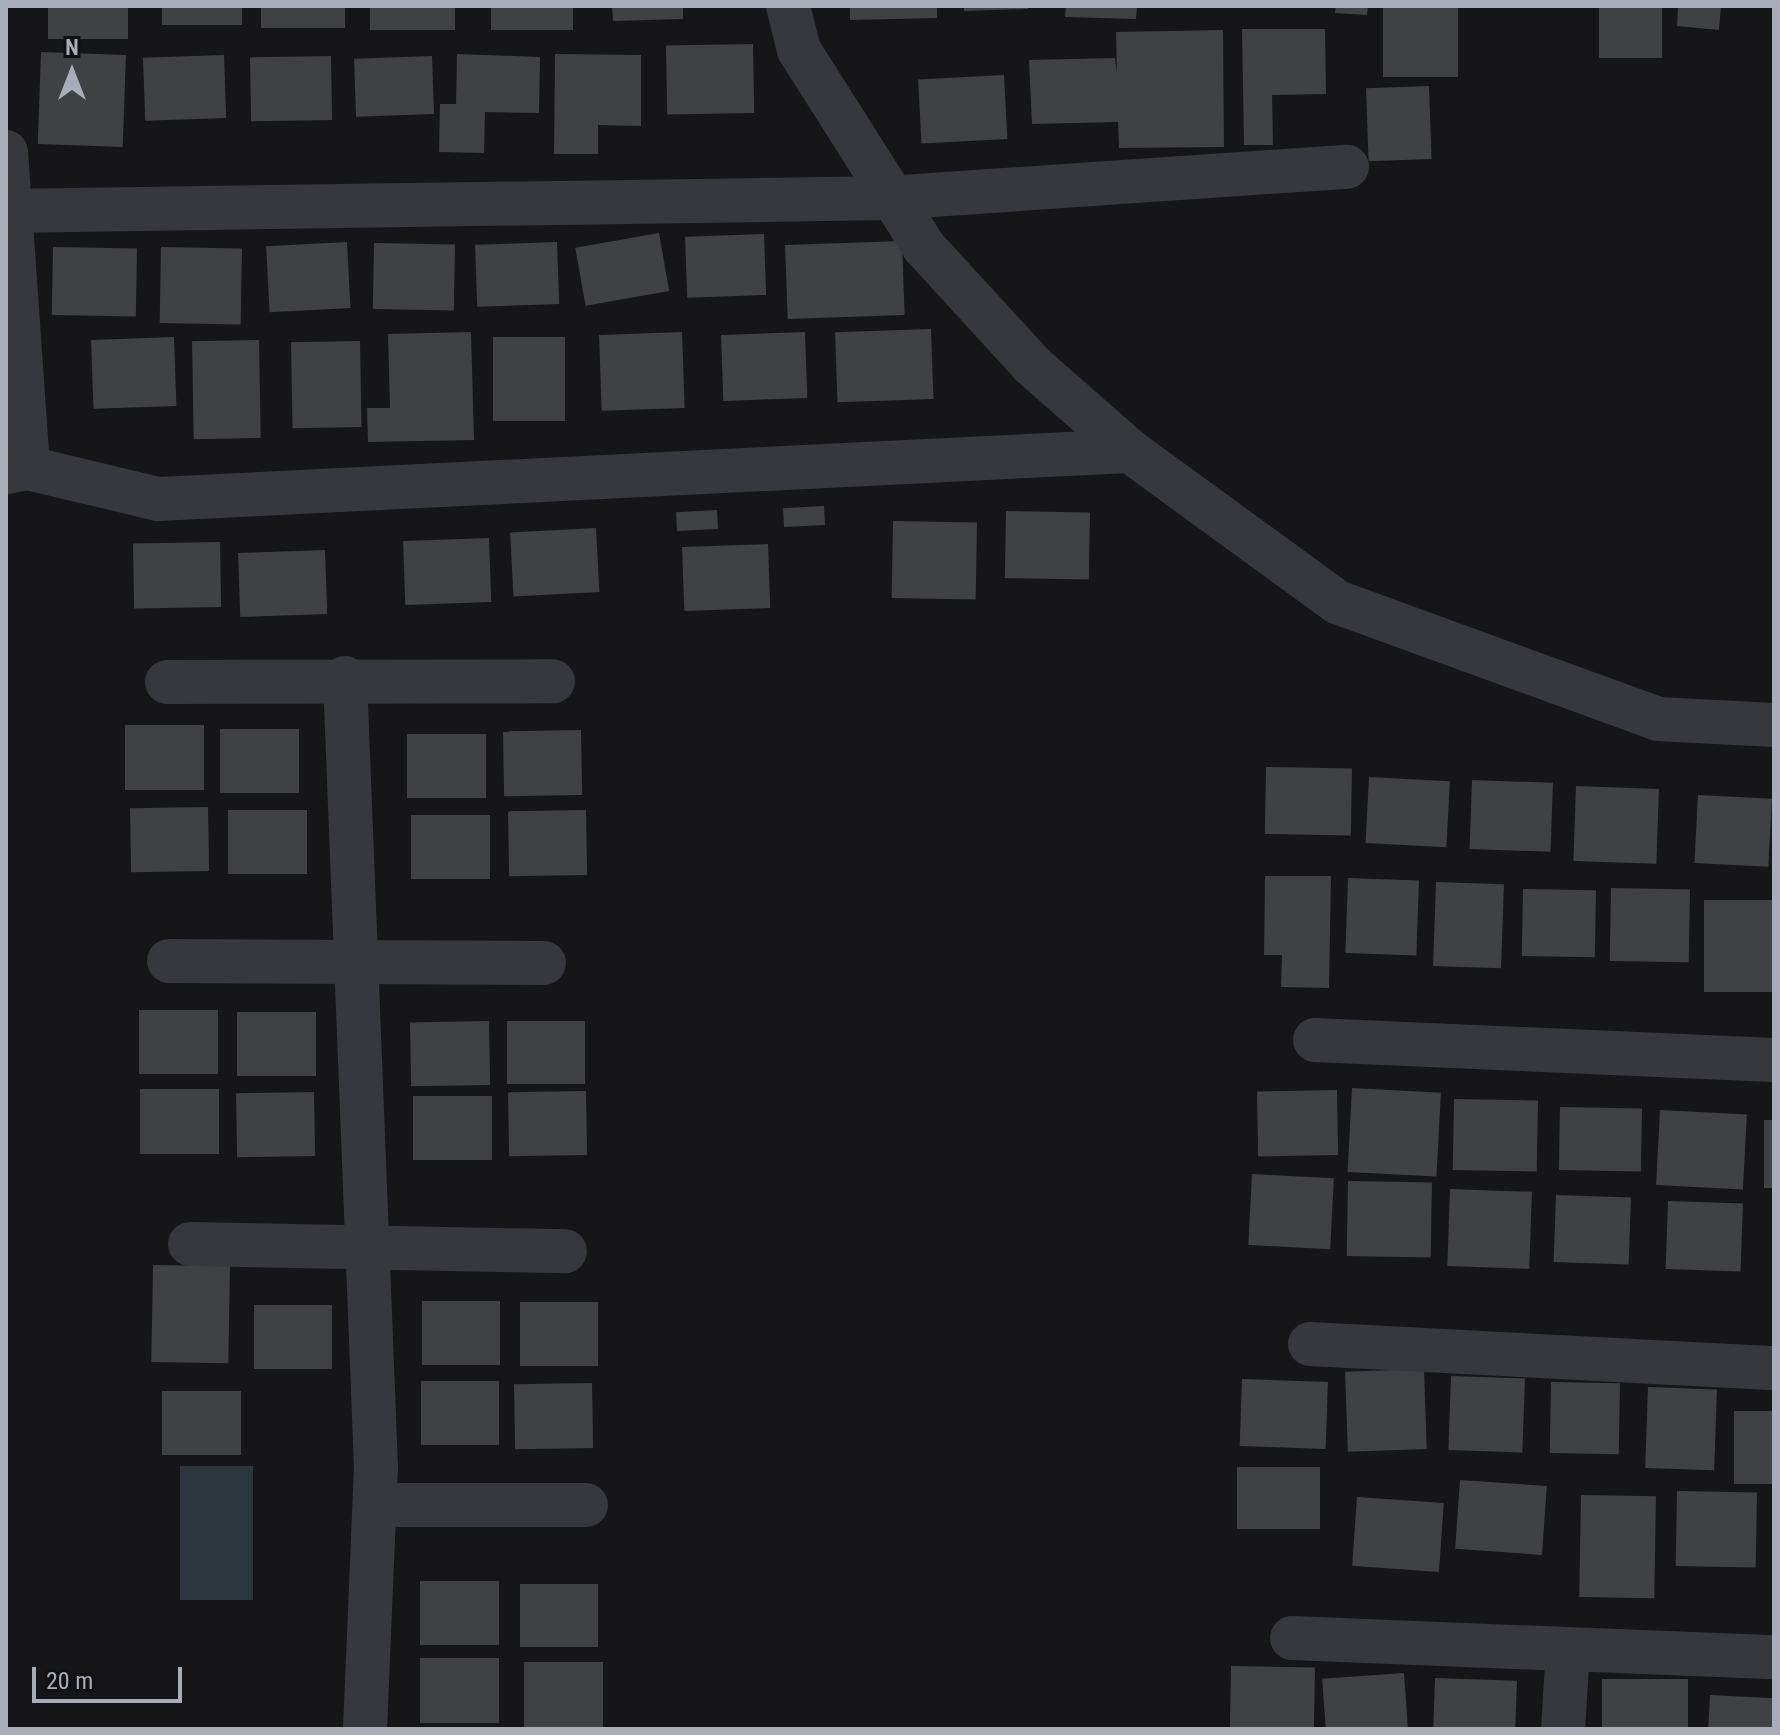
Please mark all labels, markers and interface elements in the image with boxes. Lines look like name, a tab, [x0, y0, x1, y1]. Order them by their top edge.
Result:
north arrow	[32, 32, 112, 112]
text: N	[65, 35, 79, 60]
scale bar	[36, 1651, 186, 1701]
text: 20 m	[46, 1667, 93, 1695]

